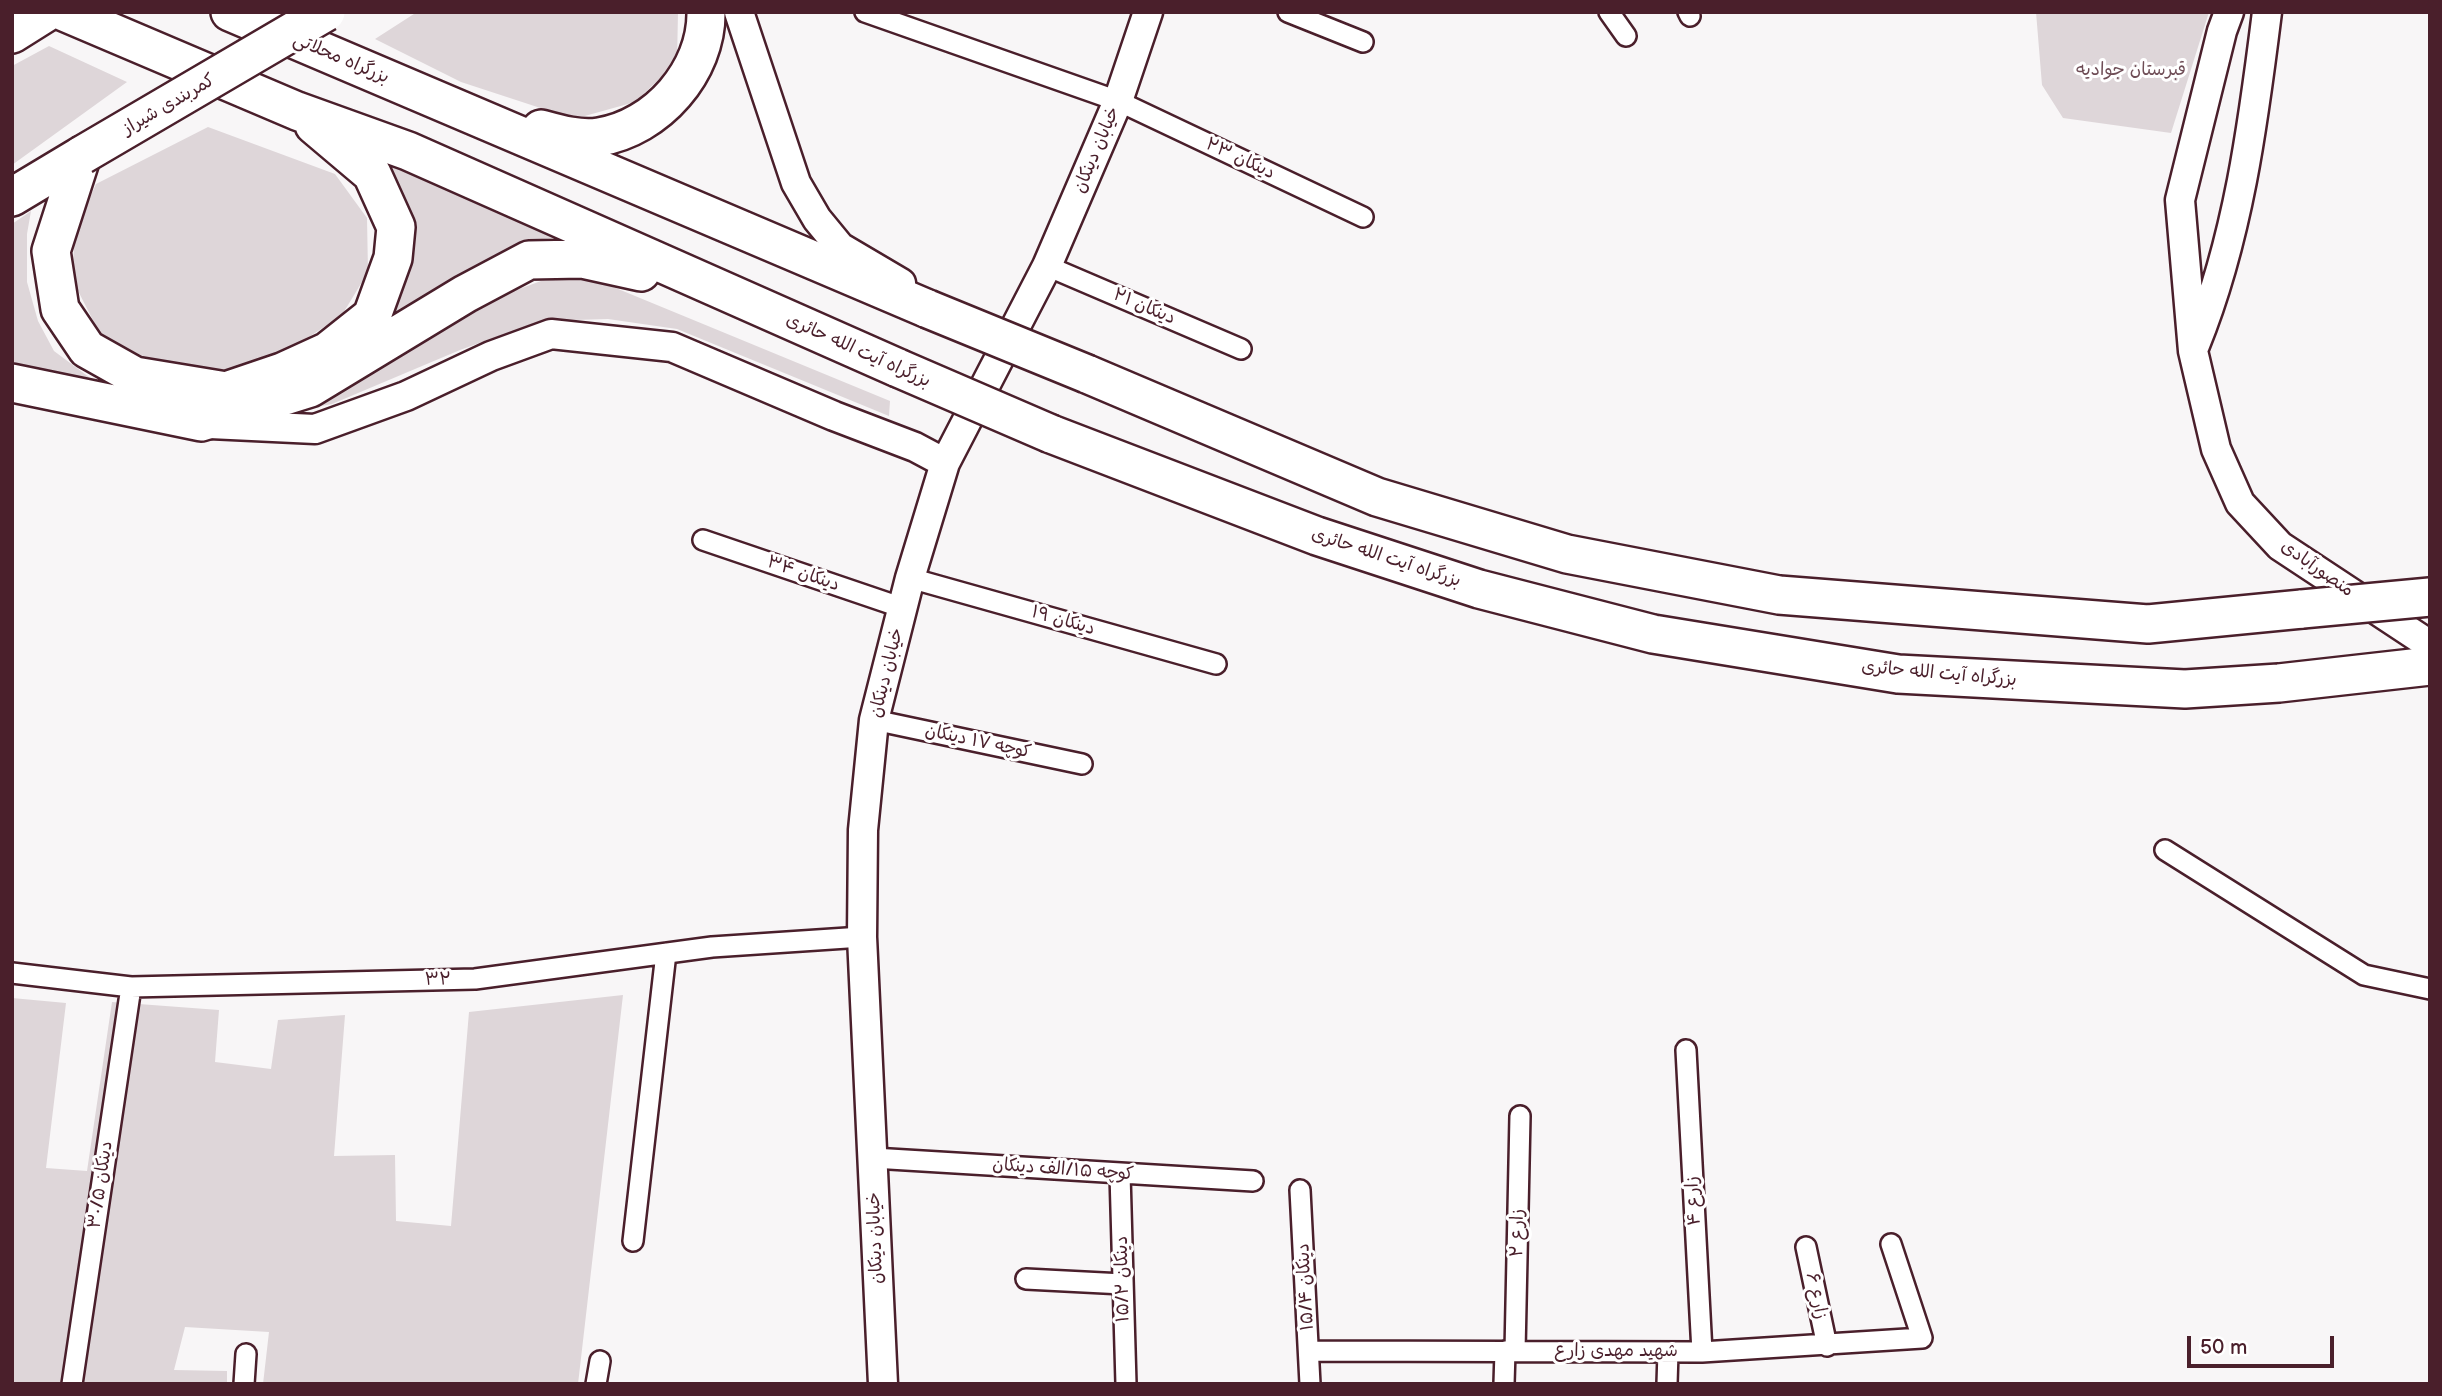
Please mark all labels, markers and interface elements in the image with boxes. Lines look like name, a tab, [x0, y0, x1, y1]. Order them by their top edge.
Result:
street label: بزرگراه محلاتی	[290, 29, 392, 89]
park label: قبرستان جوادیه	[2076, 59, 2186, 81]
street label: کمربندی شیراز	[119, 70, 219, 140]
street label: خیابان دینکان	[1069, 104, 1125, 196]
street label: ۲۳ دینکان	[1202, 134, 1278, 184]
street label: ۲۱ دینکان	[1109, 284, 1179, 330]
street label: بزرگراه آیت الله حائری	[782, 309, 934, 393]
street label: بزرگراه آیت الله حائری	[1308, 524, 1464, 592]
street label: منصورآبادی	[2276, 536, 2358, 602]
street label: ۳۴ دینکان	[764, 552, 842, 596]
street label: ۱۹ دینکان	[1029, 602, 1097, 640]
street label: خیابان دینکان	[865, 626, 909, 720]
street label: بزرگراه آیت الله حائری	[1860, 656, 2018, 692]
street label: کوچه ۱۷ دینکان	[923, 720, 1033, 764]
street label: ۳۲	[424, 969, 452, 991]
street label: ۳۰/۵ دینکان	[84, 1140, 118, 1230]
street label: کوچه ۱۵/الف دینکان	[992, 1154, 1134, 1186]
street label: ۴ زارع	[1682, 1176, 1706, 1226]
street label: خیابان دینکان	[864, 1192, 888, 1284]
street label: ۲ زارع	[1507, 1209, 1529, 1257]
street label: ۱۵/۲ دینکان	[1111, 1236, 1135, 1322]
street label: ۱۵/۴ دینکان	[1293, 1243, 1319, 1331]
street label: ۶ زارع	[1801, 1271, 1831, 1321]
scale bar	[2190, 1322, 2337, 1366]
text: 50 m	[2200, 1335, 2247, 1360]
street label: شهید مهدی زارع	[1554, 1340, 1678, 1362]

